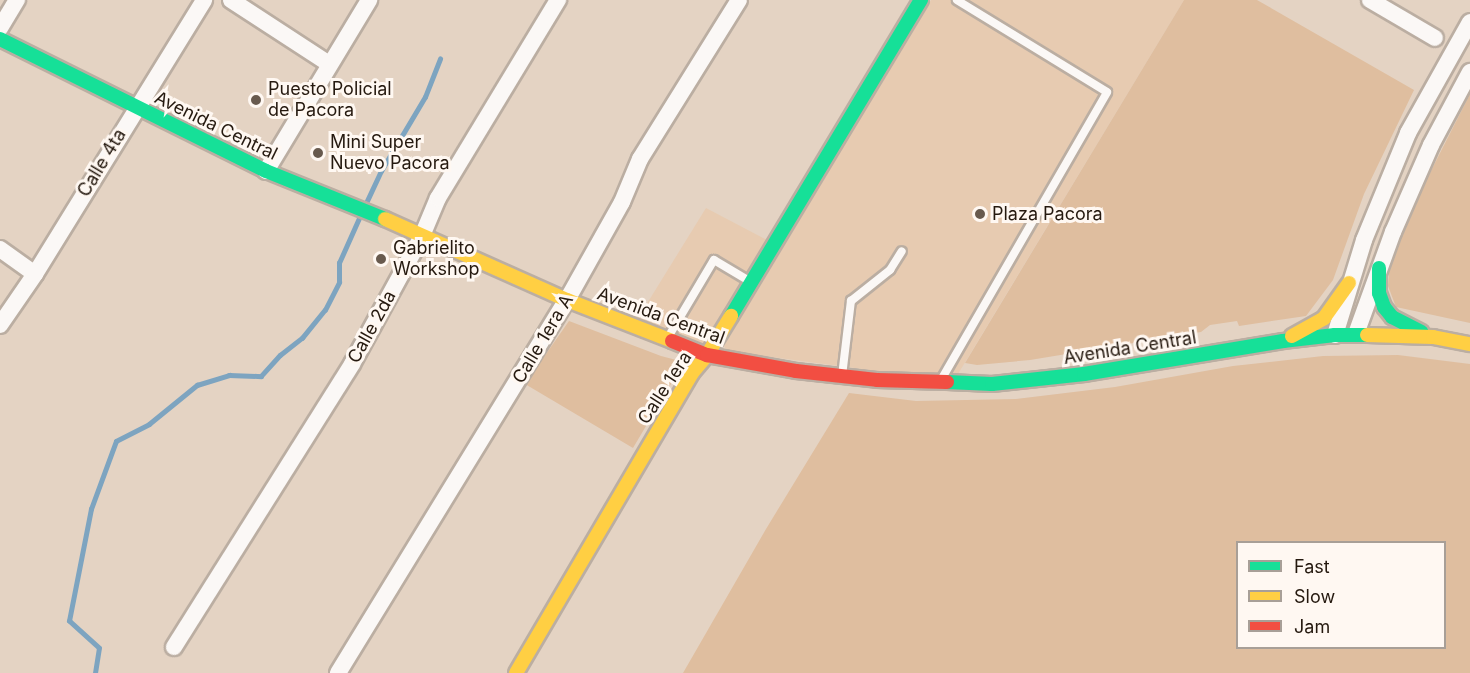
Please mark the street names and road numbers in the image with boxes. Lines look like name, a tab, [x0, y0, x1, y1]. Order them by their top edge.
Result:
street label: Avenida Central	[151, 87, 281, 165]
street label: Calle 4ta	[73, 125, 131, 201]
street label: Avenida Central	[594, 283, 728, 349]
street label: Calle 2da	[343, 287, 401, 367]
street label: Calle 1era A	[508, 291, 578, 387]
street label: Avenida Central	[1062, 327, 1198, 369]
street label: Calle 1era	[634, 348, 696, 428]

